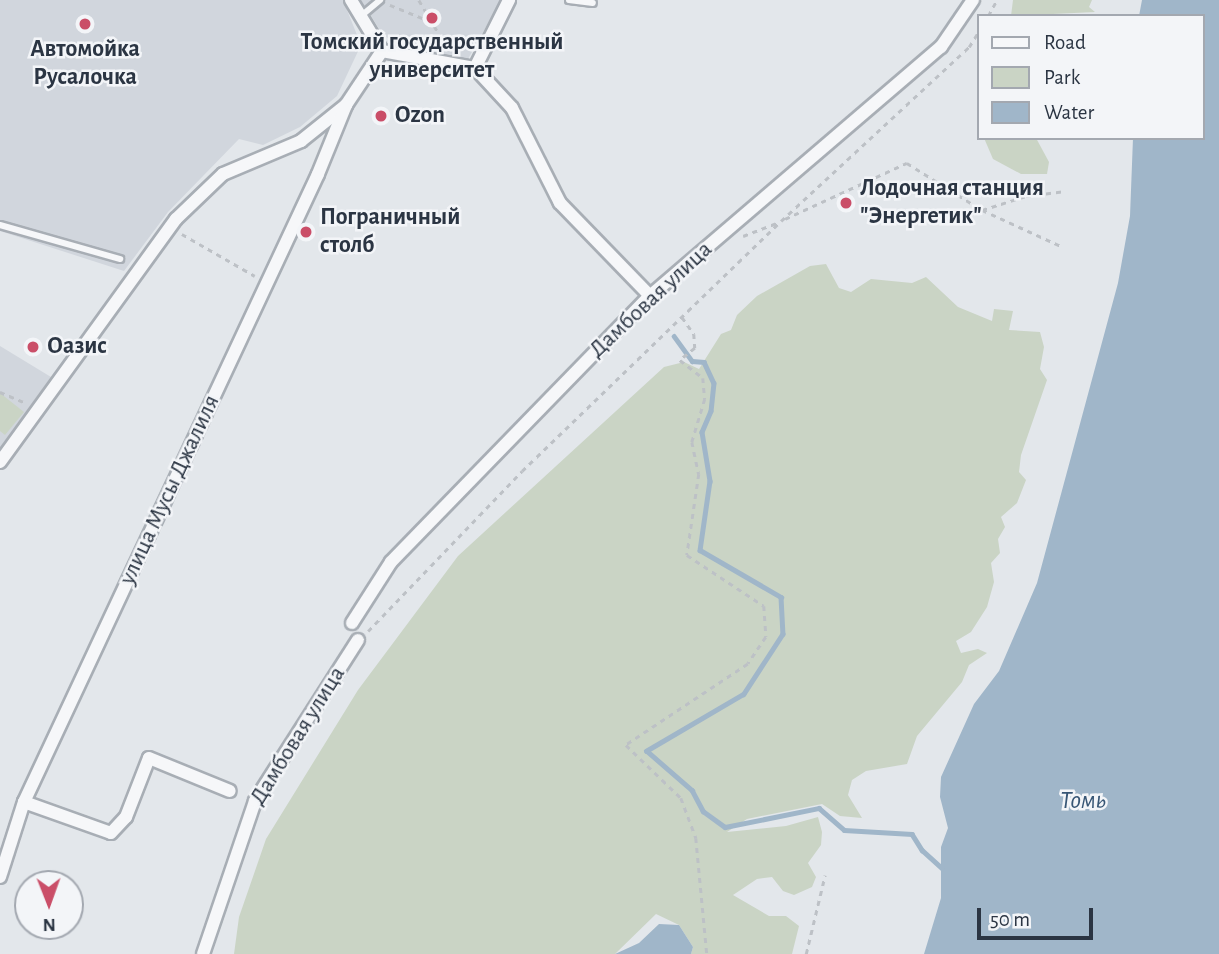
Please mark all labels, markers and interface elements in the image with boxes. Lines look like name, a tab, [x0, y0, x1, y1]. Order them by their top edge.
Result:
marker: Томский государственный университет	[424, 10, 440, 26]
legend	[978, 14, 1205, 140]
marker: Автомойка Русалочка	[77, 16, 93, 32]
place label: Томский государственный университет	[300, 29, 564, 85]
text: Road	[1044, 32, 1086, 53]
place label: Автомойка Русалочка	[30, 36, 140, 92]
text: Park	[1044, 67, 1080, 88]
place label: Ozon	[395, 102, 445, 130]
text: Water	[1044, 102, 1094, 123]
marker: Ozon	[373, 108, 389, 124]
place label: Лодочная станция "Энергетик"	[860, 175, 1044, 231]
marker: Лодочная станция "Энергетик"	[838, 195, 854, 211]
place label: Пограничный столб	[320, 204, 460, 260]
marker: Пограничный столб	[298, 224, 314, 240]
street label: Дамбовая улица	[583, 235, 719, 365]
place label: Оазис	[47, 333, 107, 361]
marker: Оазис	[25, 339, 41, 355]
street label: улица Мусы Джалиля	[113, 391, 227, 589]
street label: Дамбовая улица	[244, 661, 352, 811]
water label: Томь	[1060, 785, 1106, 817]
north arrow	[14, 870, 84, 940]
scale bar	[981, 894, 1096, 938]
text: 50 m	[990, 909, 1030, 930]
text: N	[43, 915, 56, 934]

